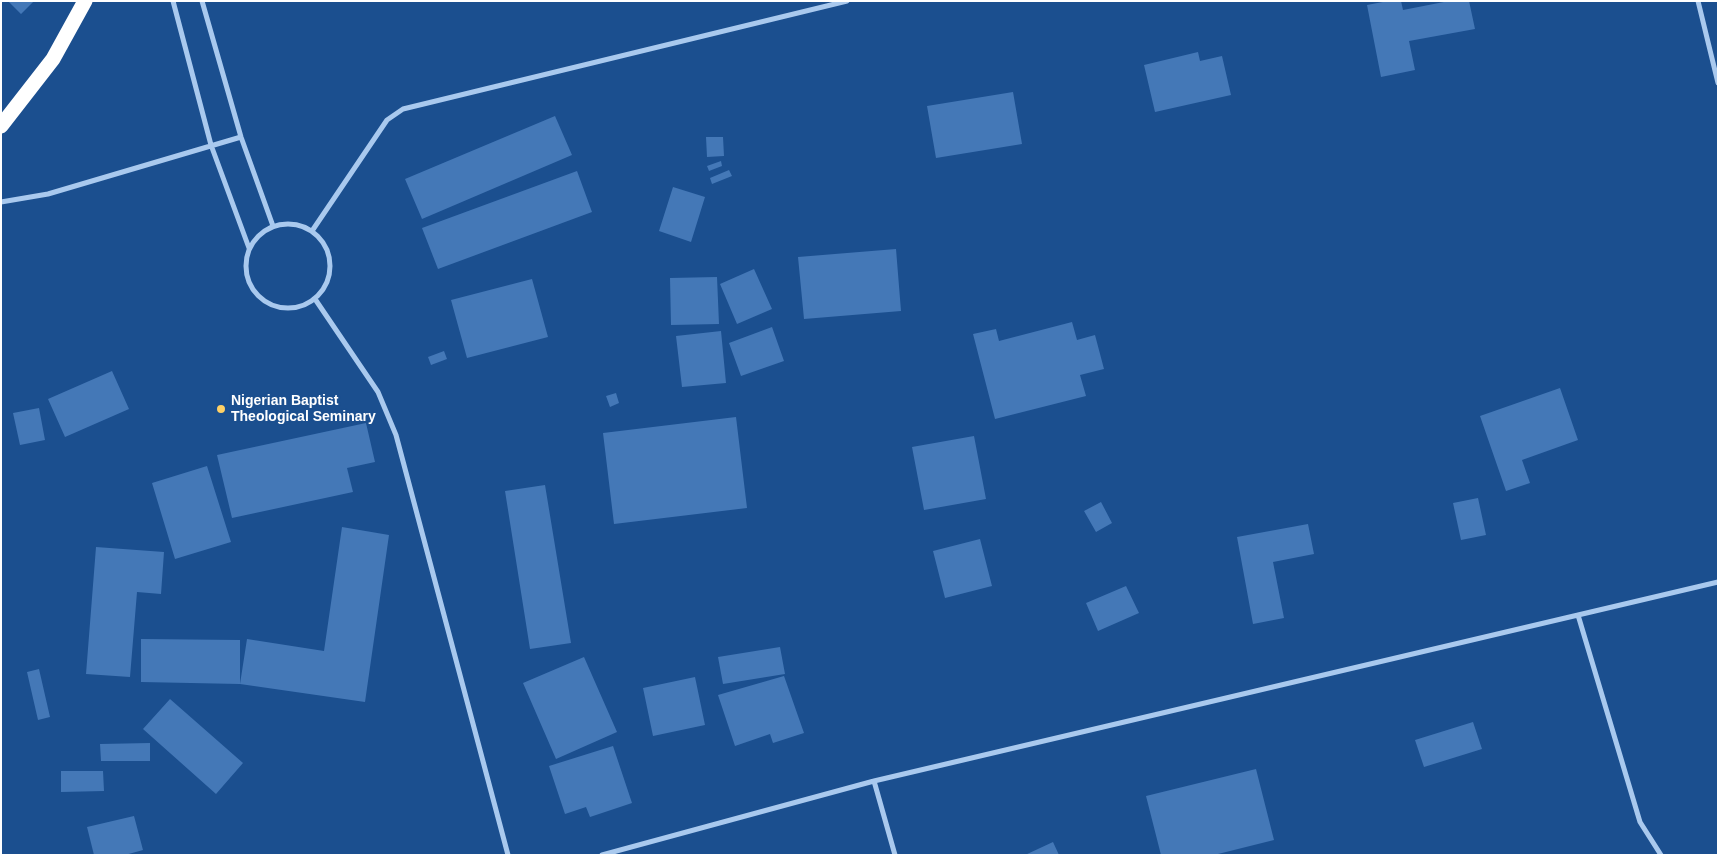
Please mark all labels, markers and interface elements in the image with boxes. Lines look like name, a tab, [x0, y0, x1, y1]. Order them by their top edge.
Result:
place label: Nigerian Baptist Theological Seminary	[231, 393, 376, 426]
marker: Nigerian Baptist Theological Seminary	[215, 403, 227, 415]

